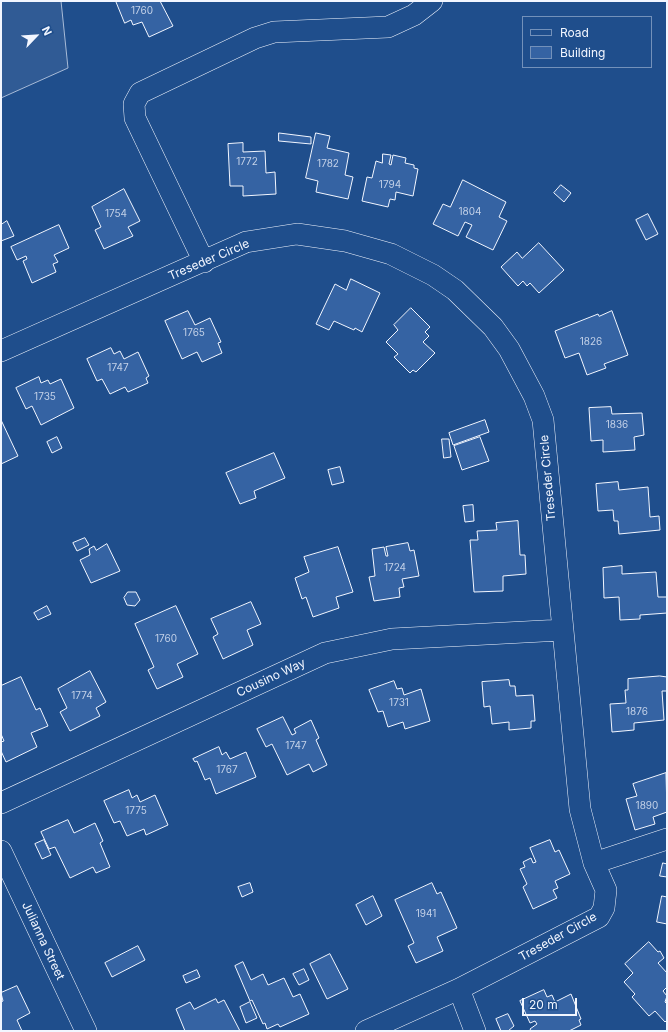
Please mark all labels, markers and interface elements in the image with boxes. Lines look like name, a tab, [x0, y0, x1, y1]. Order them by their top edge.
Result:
house number: 1760	[131, 5, 153, 17]
north arrow	[16, 16, 56, 56]
legend	[522, 16, 652, 68]
text: N	[39, 24, 55, 38]
text: Road	[560, 25, 589, 40]
text: Building	[560, 45, 605, 60]
house number: 1772	[236, 156, 258, 168]
house number: 1782	[317, 158, 339, 170]
house number: 1794	[379, 179, 401, 191]
house number: 1804	[458, 206, 482, 218]
house number: 1754	[105, 208, 127, 220]
street label: Treseder Circle	[166, 236, 252, 284]
house number: 1765	[183, 327, 205, 339]
house number: 1826	[580, 336, 602, 348]
house number: 1747	[107, 362, 129, 374]
house number: 1735	[34, 391, 56, 403]
house number: 1836	[606, 419, 628, 431]
street label: Treseder Circle	[537, 434, 559, 522]
house number: 1724	[384, 562, 406, 574]
house number: 1760	[155, 633, 177, 645]
street label: Cousino Way	[234, 656, 308, 700]
house number: 1774	[71, 690, 93, 702]
house number: 1731	[389, 697, 409, 709]
house number: 1876	[626, 706, 648, 718]
house number: 1747	[285, 740, 307, 752]
house number: 1767	[216, 764, 238, 776]
house number: 1890	[636, 800, 658, 812]
house number: 1775	[125, 805, 147, 817]
street label: Julianna Street	[19, 900, 67, 982]
house number: 1941	[416, 908, 436, 920]
street label: Treseder Circle	[517, 910, 599, 964]
scale bar	[524, 990, 579, 1016]
text: 20 m	[529, 997, 558, 1012]

